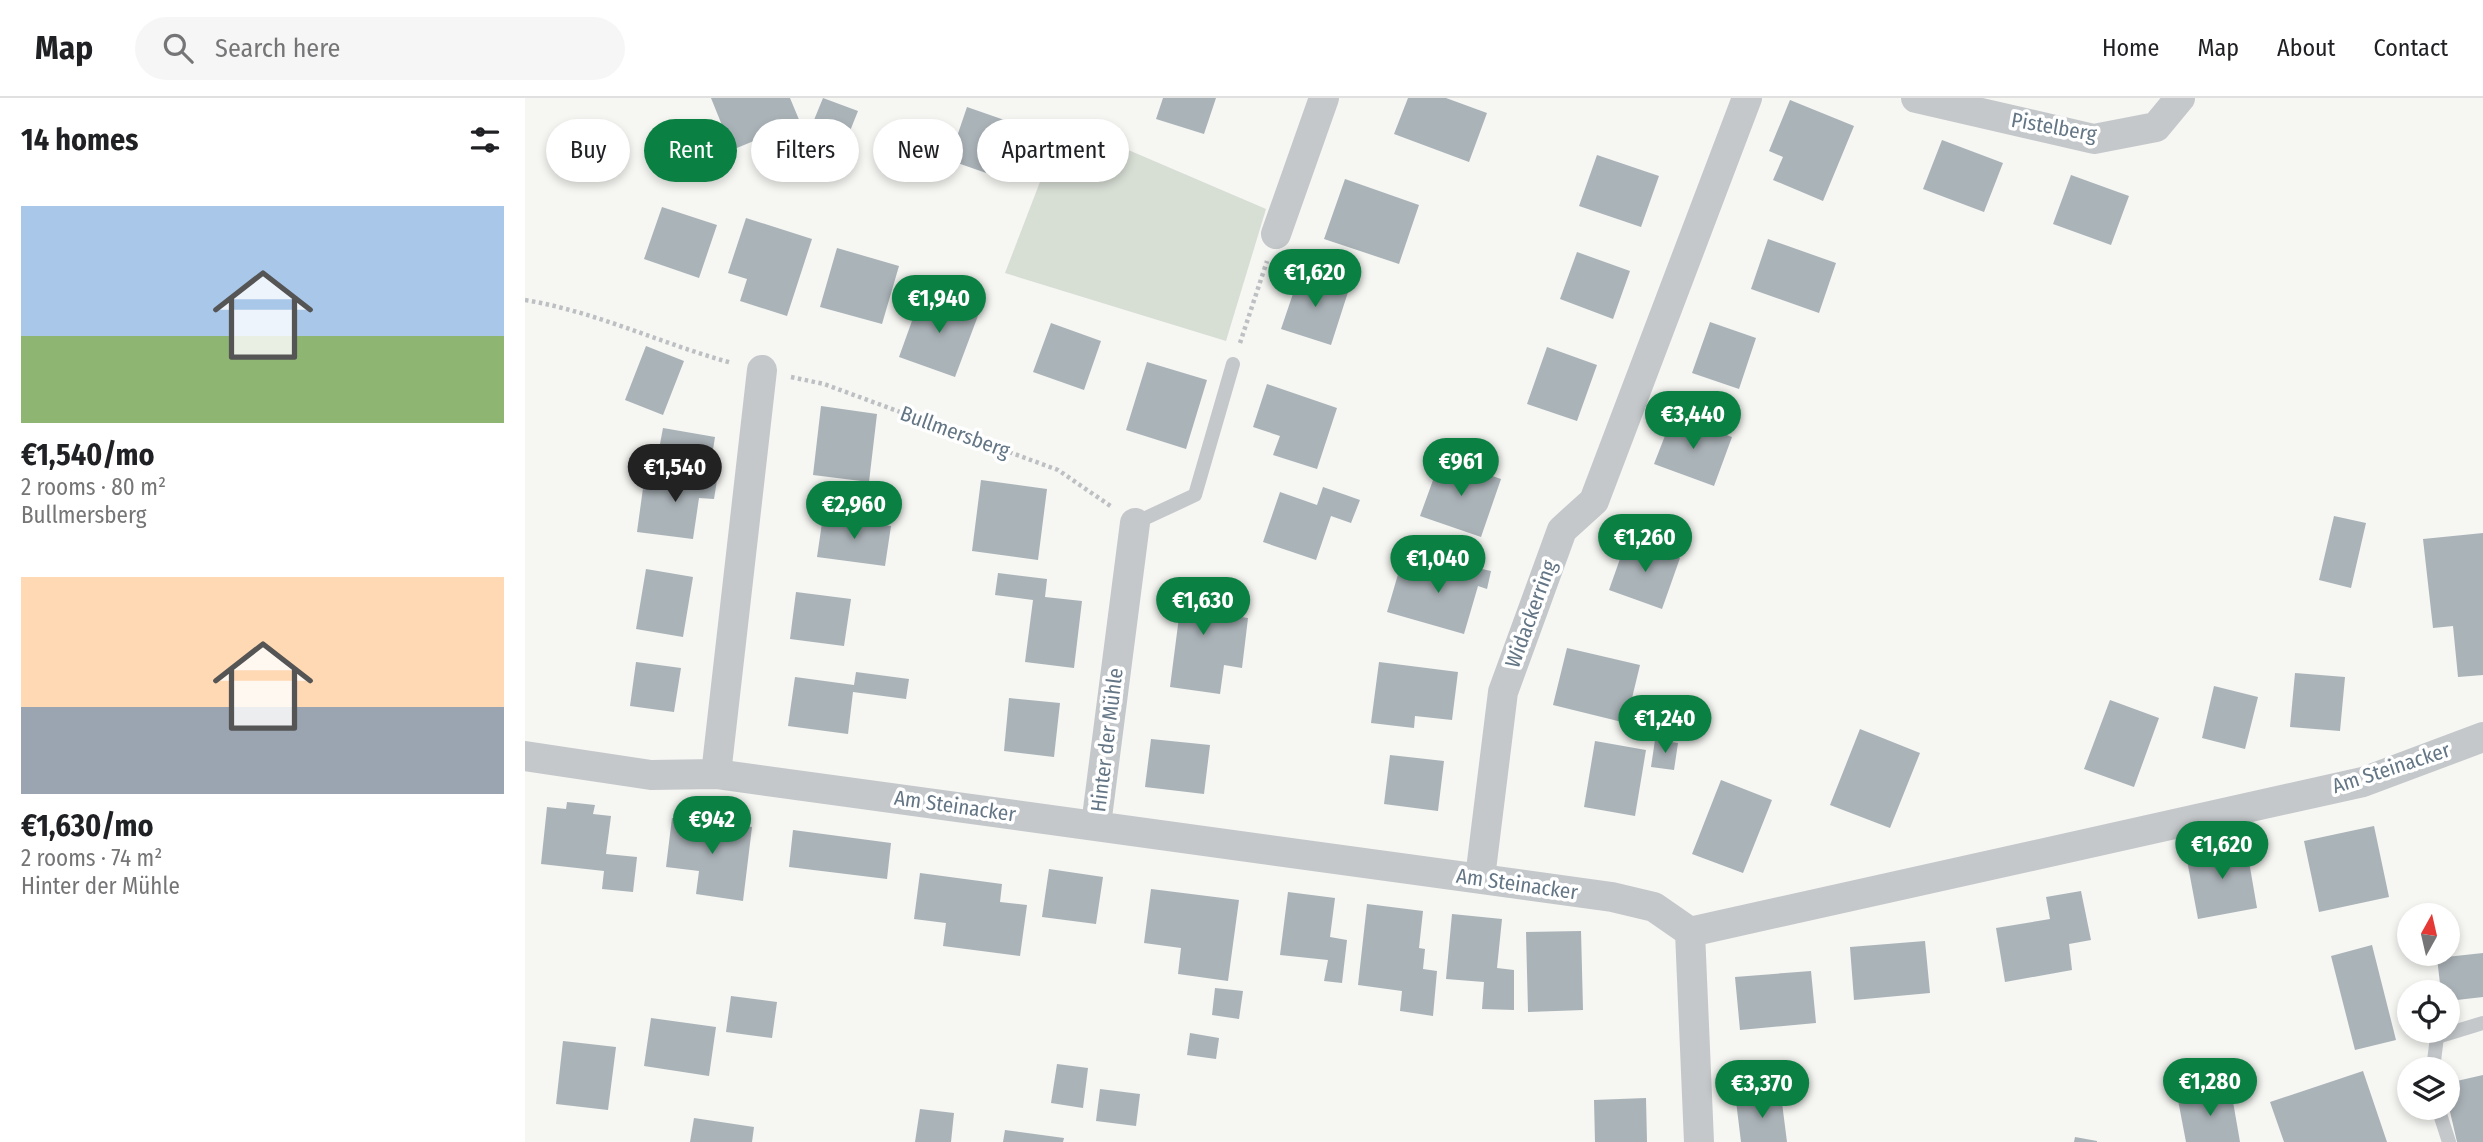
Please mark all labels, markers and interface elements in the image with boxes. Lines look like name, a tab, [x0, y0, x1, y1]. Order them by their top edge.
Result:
search box	[135, 17, 625, 80]
text: Map	[35, 28, 93, 68]
icon: search	[159, 29, 197, 67]
text: Search here	[215, 33, 340, 64]
text: Home	[2102, 34, 2159, 62]
text: Map	[2197, 34, 2239, 62]
text: About	[2277, 34, 2335, 62]
text: Contact	[2373, 34, 2448, 62]
street label: Pistelberg	[2009, 107, 2099, 147]
chip: Buy	[546, 119, 630, 182]
chip: Rent	[644, 119, 737, 182]
chip: Filters	[751, 119, 859, 182]
chip: New	[873, 119, 963, 182]
chip: Apartment	[977, 119, 1129, 182]
icon: filters	[466, 121, 504, 159]
text: 14 homes	[21, 122, 138, 158]
pin: €1,620	[1258, 250, 1372, 309]
icon: home	[200, 252, 326, 378]
text: €1,620	[1284, 258, 1346, 286]
pin: €1,940	[882, 275, 996, 335]
text: €1,940	[908, 284, 970, 312]
pin: €3,440	[1636, 392, 1750, 451]
street label: Bullmersberg	[897, 400, 1013, 464]
text: €3,440	[1661, 400, 1725, 428]
text: €1,540/mo	[21, 437, 155, 473]
pin: €961	[1420, 438, 1502, 498]
pin: €1,540	[618, 444, 732, 504]
text: €961	[1439, 447, 1483, 475]
text: €1,540	[644, 453, 706, 481]
text: 2 rooms · 80 m²	[21, 473, 166, 501]
pin: €2,960	[797, 482, 911, 541]
text: €2,960	[822, 490, 886, 518]
text: Bullmersberg	[21, 501, 146, 529]
pin: €1,260	[1588, 514, 1702, 574]
text: €1,260	[1614, 523, 1676, 551]
pin: €1,040	[1381, 536, 1495, 595]
text: €1,040	[1406, 544, 1470, 572]
street label: Widackerring	[1500, 557, 1562, 671]
pin: €1,630	[1146, 578, 1260, 637]
text: €1,630	[1172, 586, 1234, 614]
icon: home	[200, 623, 326, 749]
street label: Hinter der Mühle	[1085, 666, 1129, 814]
pin: €1,240	[1608, 696, 1722, 755]
text: €1,240	[1634, 704, 1696, 732]
street label: Am Steinacker	[2329, 737, 2454, 799]
street label: Am Steinacker	[893, 785, 1018, 827]
pin: €942	[671, 796, 753, 856]
text: €942	[689, 805, 735, 833]
text: €1,630/mo	[21, 808, 153, 844]
pin: €1,620	[2165, 822, 2279, 881]
text: €1,620	[2191, 830, 2253, 858]
text: 2 rooms · 74 m²	[21, 844, 162, 872]
street label: Am Steinacker	[1455, 863, 1580, 905]
text: Hinter der Mühle	[21, 872, 180, 900]
north arrow	[2397, 903, 2461, 966]
map controls	[2397, 903, 2460, 1120]
button: locate	[2397, 980, 2460, 1043]
button: layers	[2397, 1057, 2460, 1120]
pin: €1,280	[2153, 1058, 2267, 1118]
pin: €3,370	[1705, 1060, 1819, 1120]
text: €1,280	[2179, 1067, 2241, 1095]
text: €3,370	[1731, 1069, 1793, 1097]

